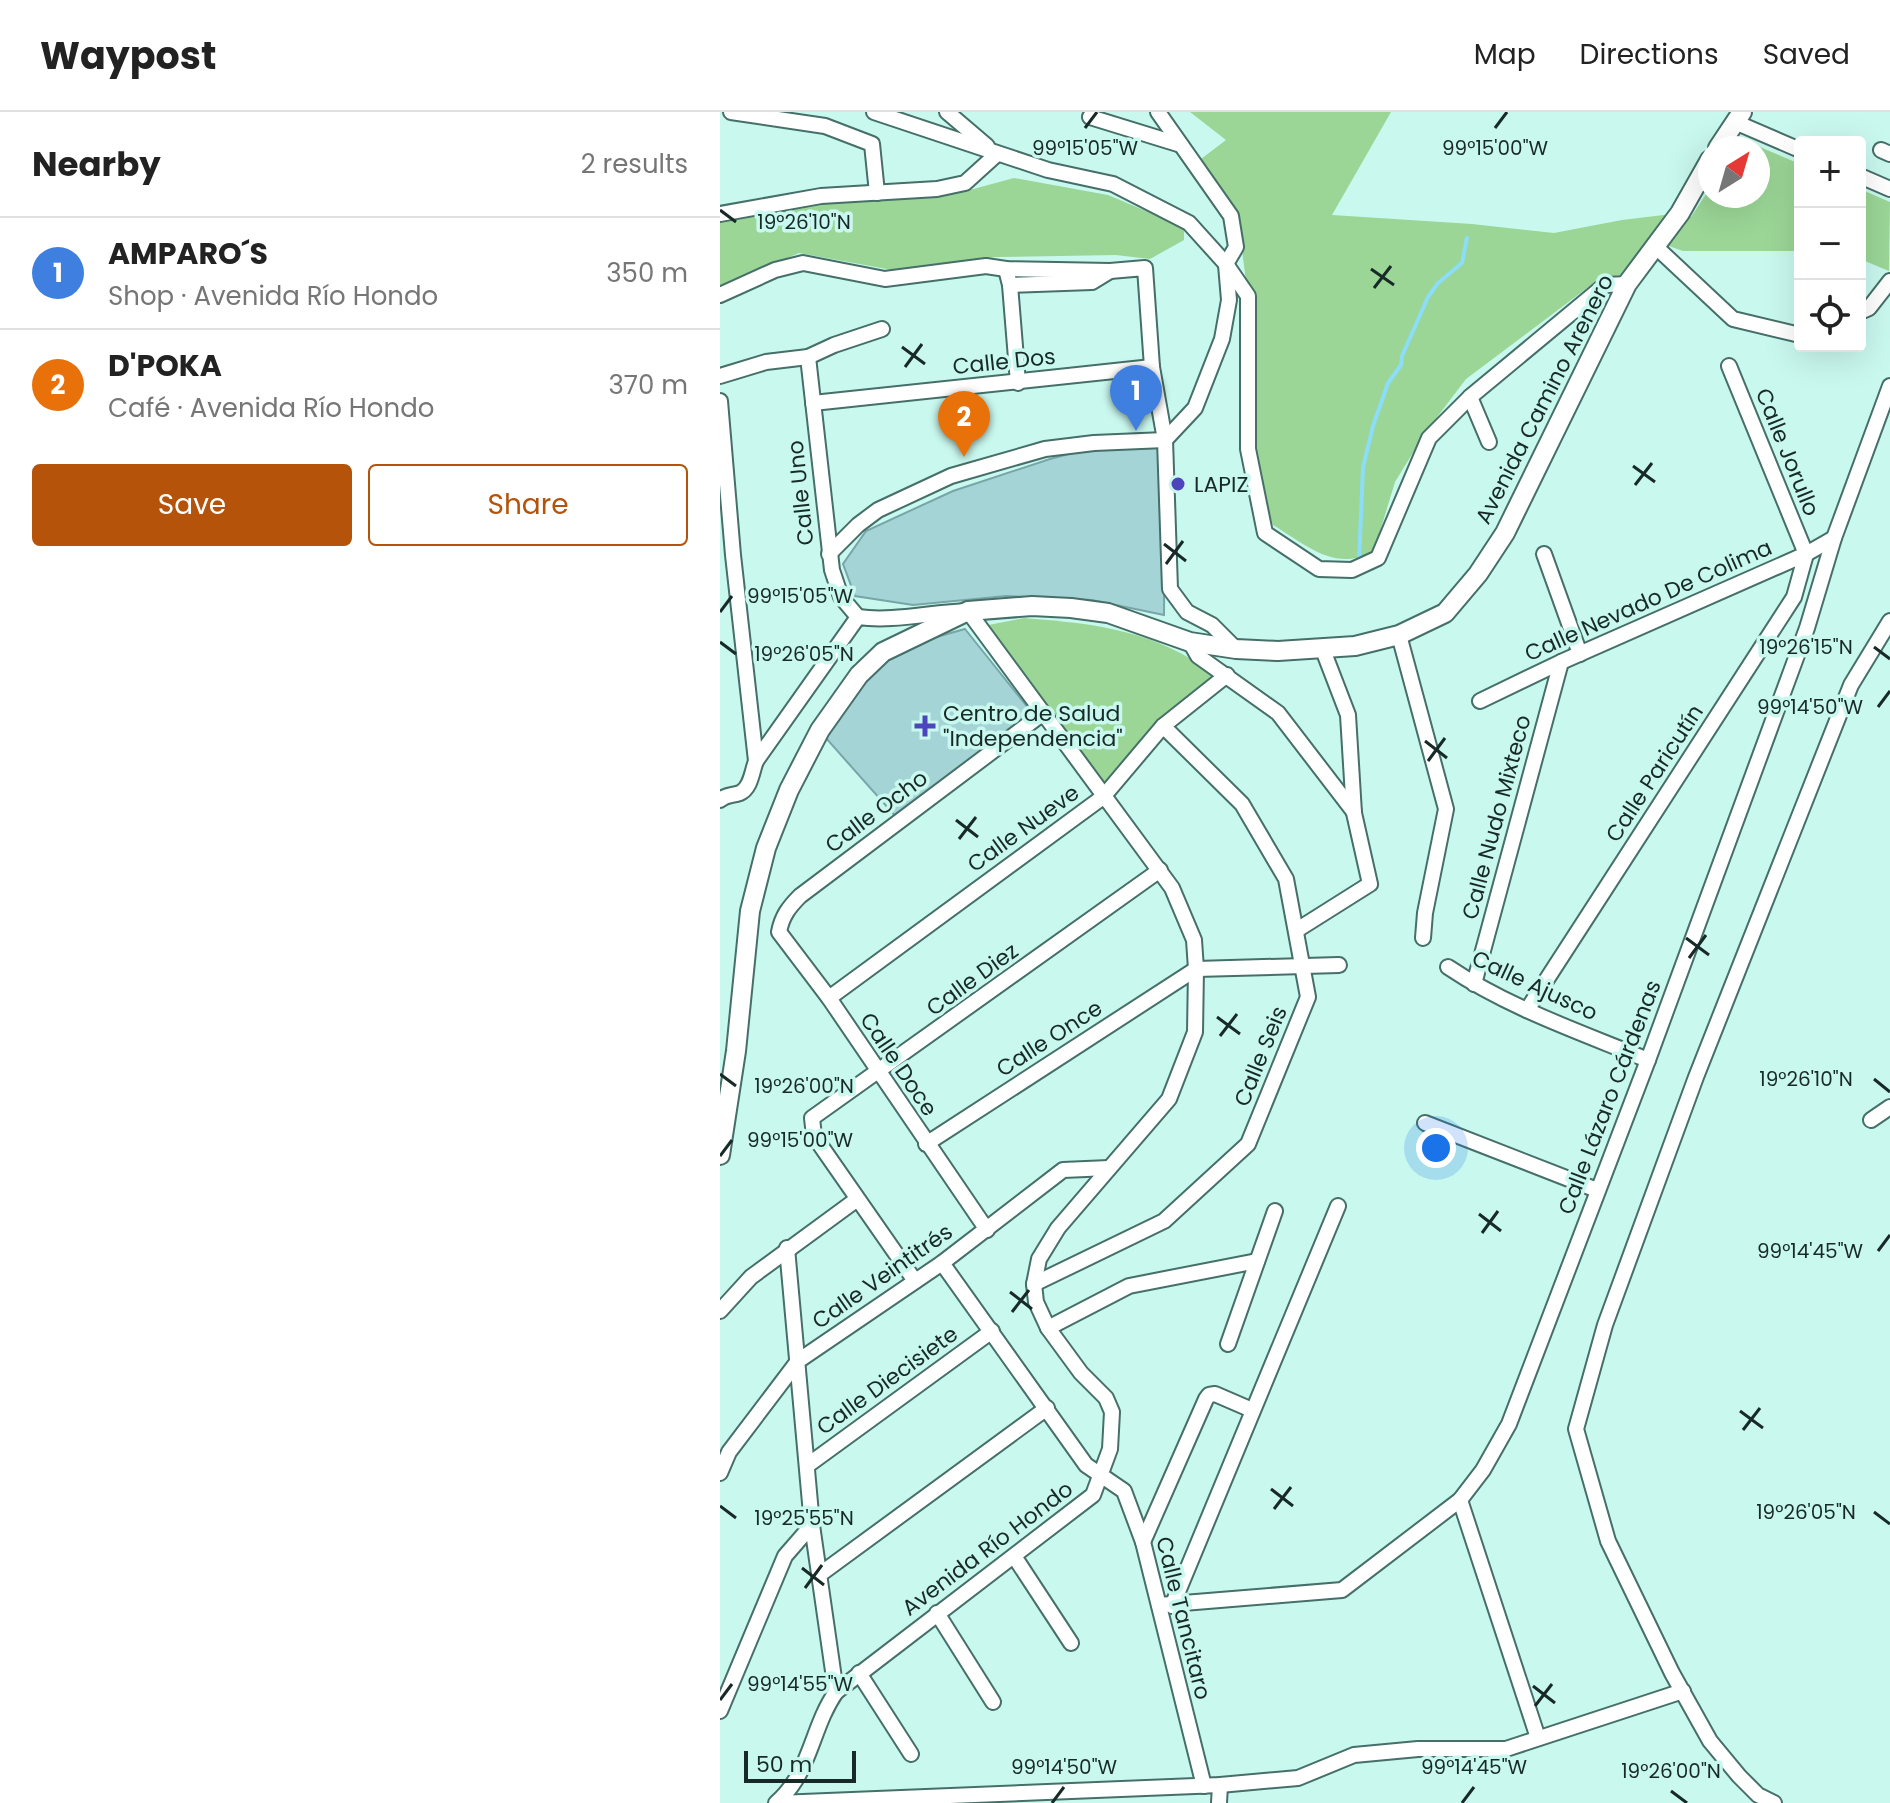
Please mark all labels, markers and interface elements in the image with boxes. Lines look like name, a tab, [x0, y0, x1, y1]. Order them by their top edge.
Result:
text: Waypost	[40, 29, 216, 82]
text: Map	[1474, 35, 1536, 74]
text: Directions	[1580, 35, 1719, 74]
text: Saved	[1763, 35, 1850, 74]
text: 99°15'05"W	[1032, 134, 1138, 162]
text: 99°15'00"W	[1442, 134, 1548, 162]
north arrow	[1698, 136, 1770, 208]
map controls	[1794, 136, 1866, 352]
button: +	[1794, 136, 1866, 208]
text: Nearby	[32, 140, 161, 188]
text: 2 results	[581, 146, 688, 182]
text: 19°26'10"N	[757, 208, 851, 236]
button: −	[1794, 208, 1866, 280]
text: AMPARO´S	[108, 232, 268, 275]
text: 1	[53, 255, 63, 291]
text: 350 m	[606, 255, 688, 291]
street label: Avenida Camino Arenero	[1468, 269, 1621, 529]
text: Shop · Avenida Río Hondo	[108, 278, 438, 314]
button: locate	[1794, 280, 1866, 352]
street label: Calle Dos	[951, 341, 1057, 382]
text: D'POKA	[108, 344, 222, 387]
pin: 1	[1110, 365, 1162, 431]
text: 2	[51, 367, 65, 403]
text: 370 m	[608, 367, 688, 403]
street label: Calle Jorullo	[1748, 384, 1827, 521]
text: Café · Avenida Río Hondo	[108, 390, 434, 426]
pin: 2	[938, 391, 990, 457]
street label: Calle Uno	[780, 439, 821, 547]
button: Save	[32, 464, 352, 546]
button: Share	[368, 464, 688, 546]
place label: LAPIZ	[1194, 469, 1248, 500]
marker: LAPIZ	[1169, 475, 1187, 493]
street label: Calle Nevado De Colima	[1520, 532, 1777, 669]
text: 99°15'05"W	[747, 582, 853, 610]
text: 19°26'15"N	[1759, 633, 1853, 661]
text: 19°26'05"N	[754, 640, 854, 668]
text: 99°14'50"W	[1757, 693, 1863, 721]
place label: Centro de Salud "Independencia"	[943, 698, 1123, 754]
street label: Calle Paricutín	[1598, 698, 1711, 848]
street label: Calle Nudo Mixteco	[1454, 711, 1539, 923]
marker: Centro de Salud "Independencia"	[914, 715, 936, 737]
street label: Calle Ocho	[819, 763, 934, 860]
street label: Calle Nueve	[961, 777, 1086, 880]
street label: Calle Diez	[920, 935, 1025, 1023]
street label: Calle Ajusco	[1467, 943, 1603, 1028]
street label: Calle Lázaro Cárdenas	[1550, 976, 1668, 1219]
street label: Calle Once	[990, 993, 1108, 1084]
street label: Calle Seis	[1226, 1001, 1295, 1111]
street label: Calle Doce	[853, 1006, 945, 1122]
text: 19°26'10"N	[1759, 1065, 1853, 1093]
text: 19°26'00"N	[754, 1072, 854, 1100]
text: 99°15'00"W	[747, 1126, 853, 1154]
your location	[1416, 1128, 1456, 1168]
street label: Calle Veintitrés	[806, 1216, 959, 1336]
text: 99°14'45"W	[1757, 1237, 1864, 1265]
street label: Calle Diecisiete	[810, 1319, 964, 1442]
street label: Avenida Río Hondo	[895, 1474, 1079, 1623]
text: 19°26'05"N	[1756, 1498, 1856, 1526]
text: 19°25'55"N	[754, 1504, 854, 1532]
street label: Calle Tancitaro	[1148, 1533, 1219, 1703]
text: 99°14'55"W	[747, 1670, 853, 1698]
scale bar	[744, 1747, 856, 1783]
text: 50 m	[756, 1749, 812, 1780]
text: 99°14'50"W	[1011, 1753, 1117, 1781]
text: 99°14'45"W	[1421, 1753, 1528, 1781]
text: 19°26'00"N	[1621, 1757, 1721, 1785]

